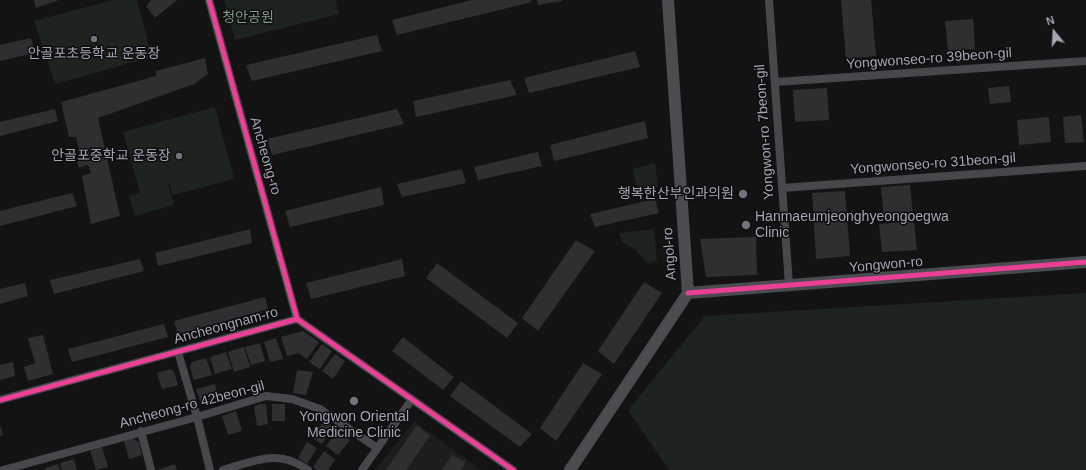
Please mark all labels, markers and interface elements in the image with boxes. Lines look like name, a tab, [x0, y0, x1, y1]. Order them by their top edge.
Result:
park label: 청안공원	[222, 10, 274, 26]
north arrow	[1034, 12, 1074, 52]
text: N	[1045, 14, 1056, 28]
marker: 안골포초등학교 운동장	[89, 34, 99, 44]
street label: Yongwonseo-ro 39beon-gil	[846, 45, 1012, 73]
place label: 안골포초등학교 운동장	[28, 46, 160, 62]
street label: Yongwon-ro 7beon-gil	[752, 64, 778, 200]
street label: Ancheong-ro	[246, 115, 284, 197]
place label: 안골포중학교 운동장	[51, 148, 171, 164]
street label: Yongwonseo-ro 31beon-gil	[850, 150, 1016, 178]
marker: 안골포중학교 운동장	[174, 151, 184, 161]
place label: 행복한산부인과의원	[618, 186, 734, 202]
marker: 행복한산부인과의원	[737, 188, 749, 200]
place label: Hanmaeumjeonghyeongoegwa Clinic	[755, 209, 949, 242]
marker: Hanmaeumjeonghyeongoegwa Clinic	[740, 219, 752, 231]
street label: Angol-ro	[660, 227, 680, 281]
street label: Yongwon-ro	[848, 253, 924, 277]
street label: Ancheongnam-ro	[172, 304, 280, 348]
street label: Ancheong-ro 42beon-gil	[118, 378, 266, 432]
marker: Yongwon Oriental Medicine Clinic	[348, 395, 360, 407]
place label: Yongwon Oriental Medicine Clinic	[299, 409, 409, 442]

